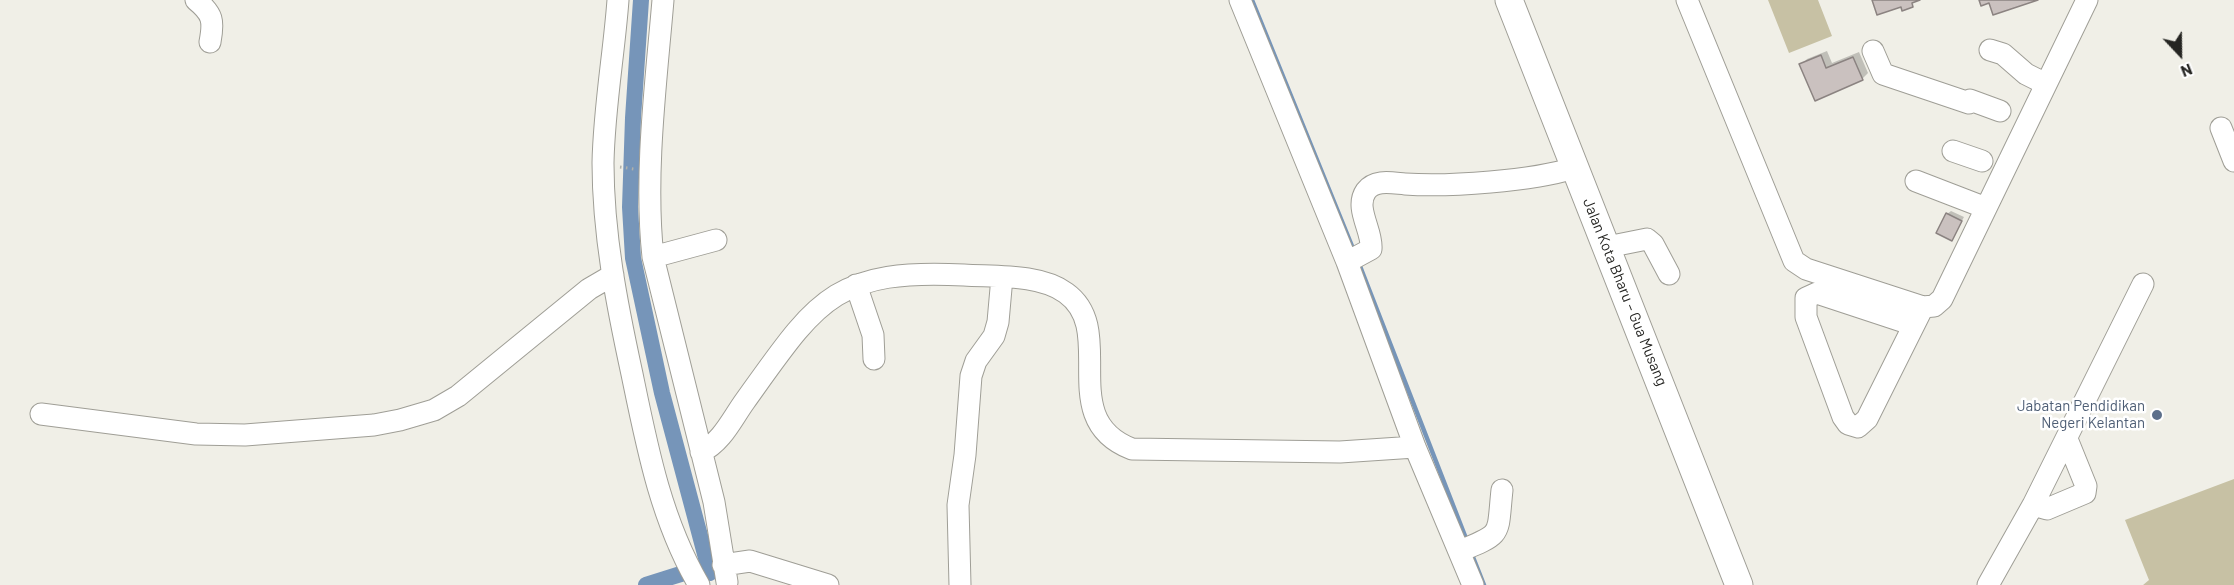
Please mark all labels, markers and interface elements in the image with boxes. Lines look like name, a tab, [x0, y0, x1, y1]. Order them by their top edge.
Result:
north arrow	[2150, 24, 2210, 84]
text: N	[2178, 60, 2195, 82]
street label: Jalan Kota Bharu – Gua Musang	[1579, 196, 1671, 388]
place label: Jabatan Pendidikan Negeri Kelantan	[2017, 397, 2145, 432]
marker: Jabatan Pendidikan Negeri Kelantan	[2150, 408, 2164, 422]

